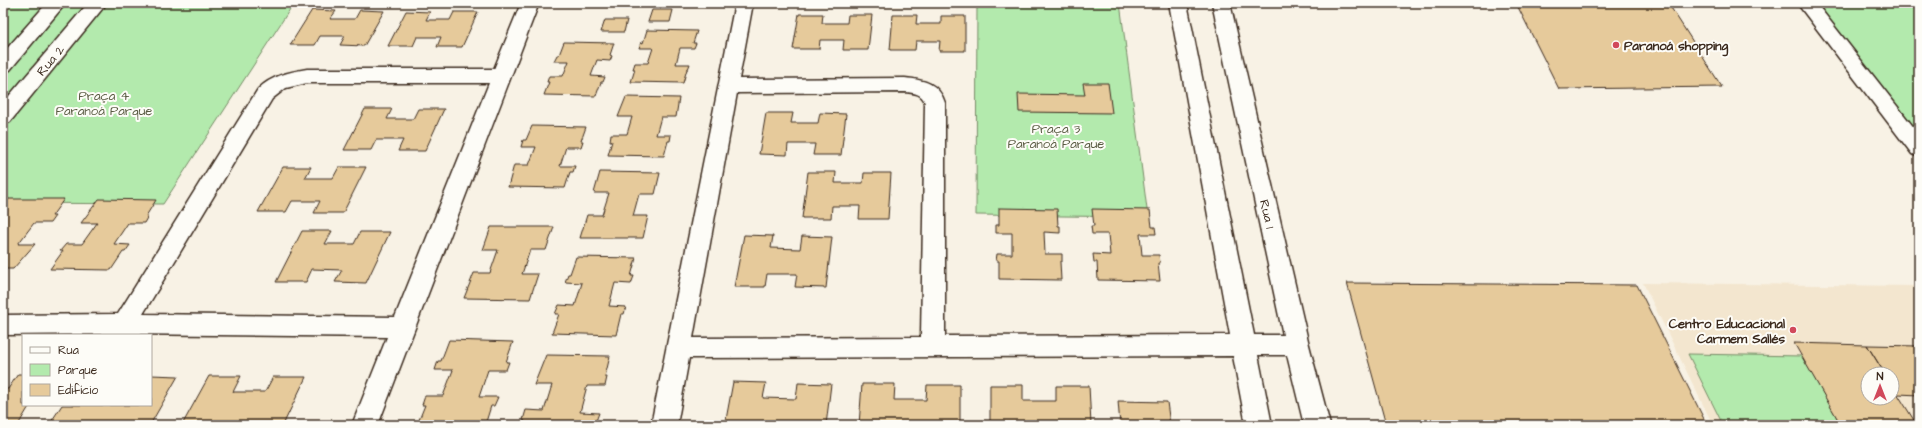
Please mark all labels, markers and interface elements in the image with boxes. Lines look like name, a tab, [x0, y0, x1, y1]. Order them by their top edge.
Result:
place label: Paranoá shopping	[1624, 37, 1729, 57]
marker: Paranoá shopping	[1611, 40, 1621, 50]
street label: Rua 2	[33, 41, 69, 80]
park label: Praça 4 Paranoá Parque	[56, 87, 152, 120]
park label: Praça 3 Paranoá Parque	[1008, 120, 1104, 153]
street label: Rua 1	[1255, 198, 1279, 231]
place label: Centro Educacional Carmem Sallés	[1669, 315, 1785, 348]
marker: Centro Educacional Carmem Sallés	[1788, 325, 1798, 335]
legend	[22, 334, 152, 406]
text: Rua	[58, 342, 79, 359]
text: Parque	[58, 362, 98, 379]
north arrow	[1860, 366, 1900, 406]
text: N	[1877, 369, 1884, 384]
text: Edifício	[58, 382, 98, 399]

